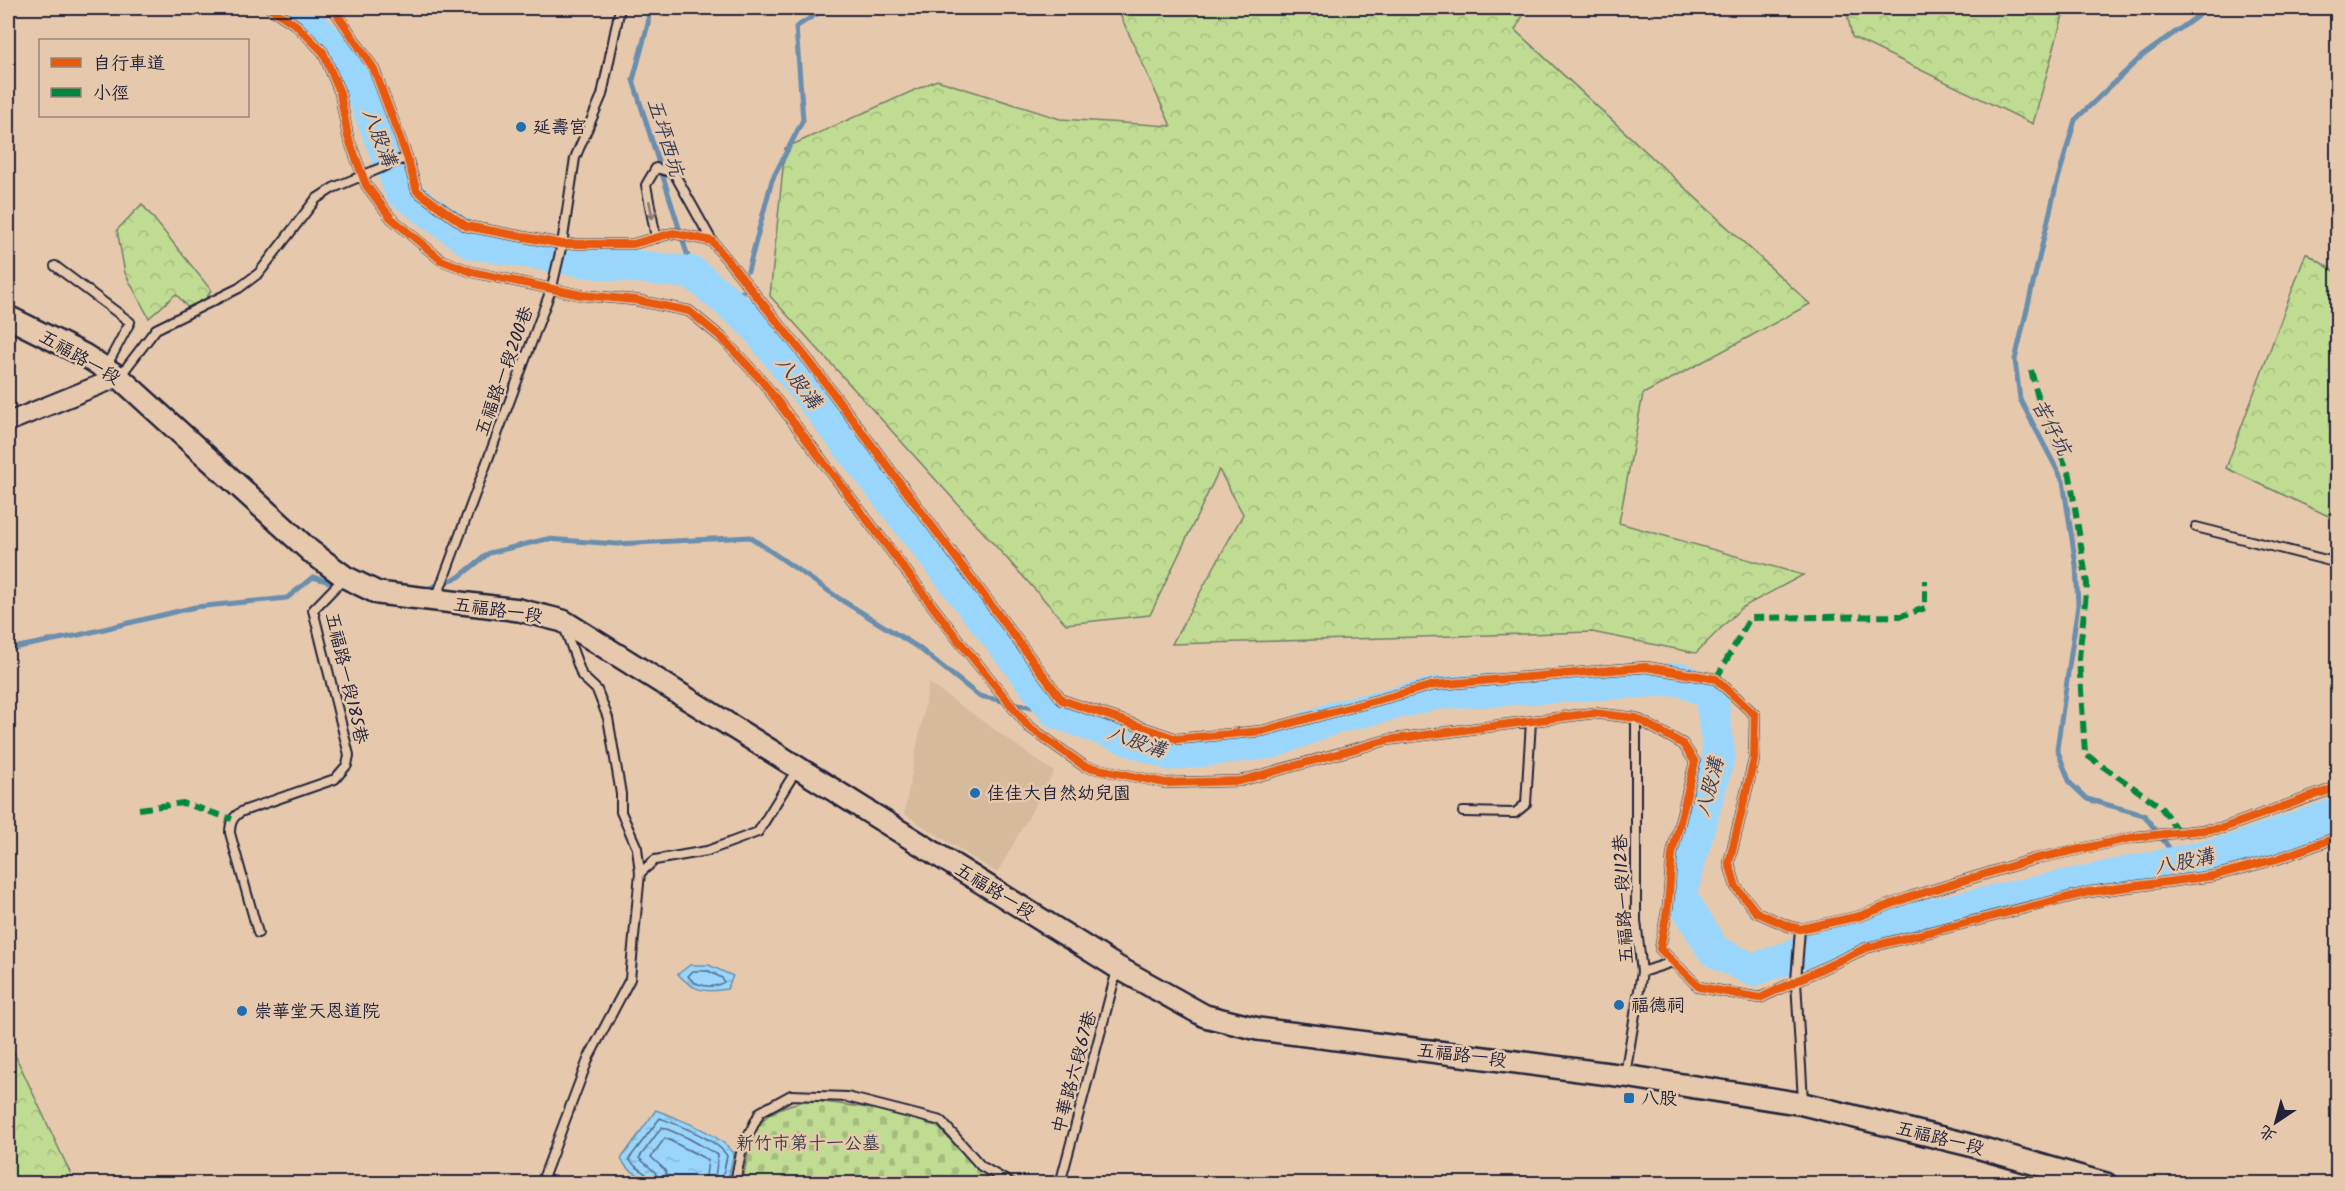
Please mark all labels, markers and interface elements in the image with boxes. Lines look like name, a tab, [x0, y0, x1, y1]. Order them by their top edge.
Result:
legend	[39, 39, 249, 117]
text: 自行車道	[93, 50, 165, 79]
text: 小徑	[93, 80, 129, 109]
water label: 五坪西坑	[637, 95, 692, 182]
water label: 八股溝	[352, 104, 405, 173]
place label: 延壽宮	[533, 114, 587, 143]
marker: 延壽宮	[514, 120, 528, 134]
one-way arrow	[646, 200, 657, 219]
street label: 五福路一段200巷	[468, 302, 542, 441]
street label: 五福路一段	[33, 323, 125, 393]
water label: 八股溝	[766, 350, 830, 418]
water label: 苦仔坑	[2022, 394, 2079, 464]
street label: 五福路一段	[451, 591, 544, 632]
street label: 五福路一段185巷	[316, 610, 375, 747]
water label: 八股溝	[1103, 718, 1172, 768]
water label: 八股溝	[1688, 753, 1734, 820]
place label: 佳佳大自然幼兒園	[987, 780, 1131, 809]
marker: 佳佳大自然幼兒園	[968, 786, 982, 800]
street label: 五福路一段112巷	[1607, 833, 1642, 964]
water label: 八股溝	[2152, 841, 2219, 885]
street label: 五福路一段	[948, 856, 1040, 928]
place label: 福德祠	[1631, 992, 1685, 1021]
place label: 崇華堂天恩道院	[254, 998, 380, 1027]
marker: 福德祠	[1612, 998, 1626, 1012]
marker: 崇華堂天恩道院	[235, 1004, 249, 1018]
street label: 中華路六段67巷	[1045, 1008, 1106, 1137]
street label: 五福路一段	[1415, 1037, 1508, 1076]
place label: 八股	[1641, 1085, 1677, 1114]
marker: 八股	[1622, 1091, 1636, 1105]
north arrow	[2246, 1092, 2306, 1152]
street label: 五福路一段	[1892, 1114, 1987, 1164]
text: 北	[2254, 1118, 2282, 1148]
park label: 新竹市第十一公墓	[736, 1130, 880, 1159]

